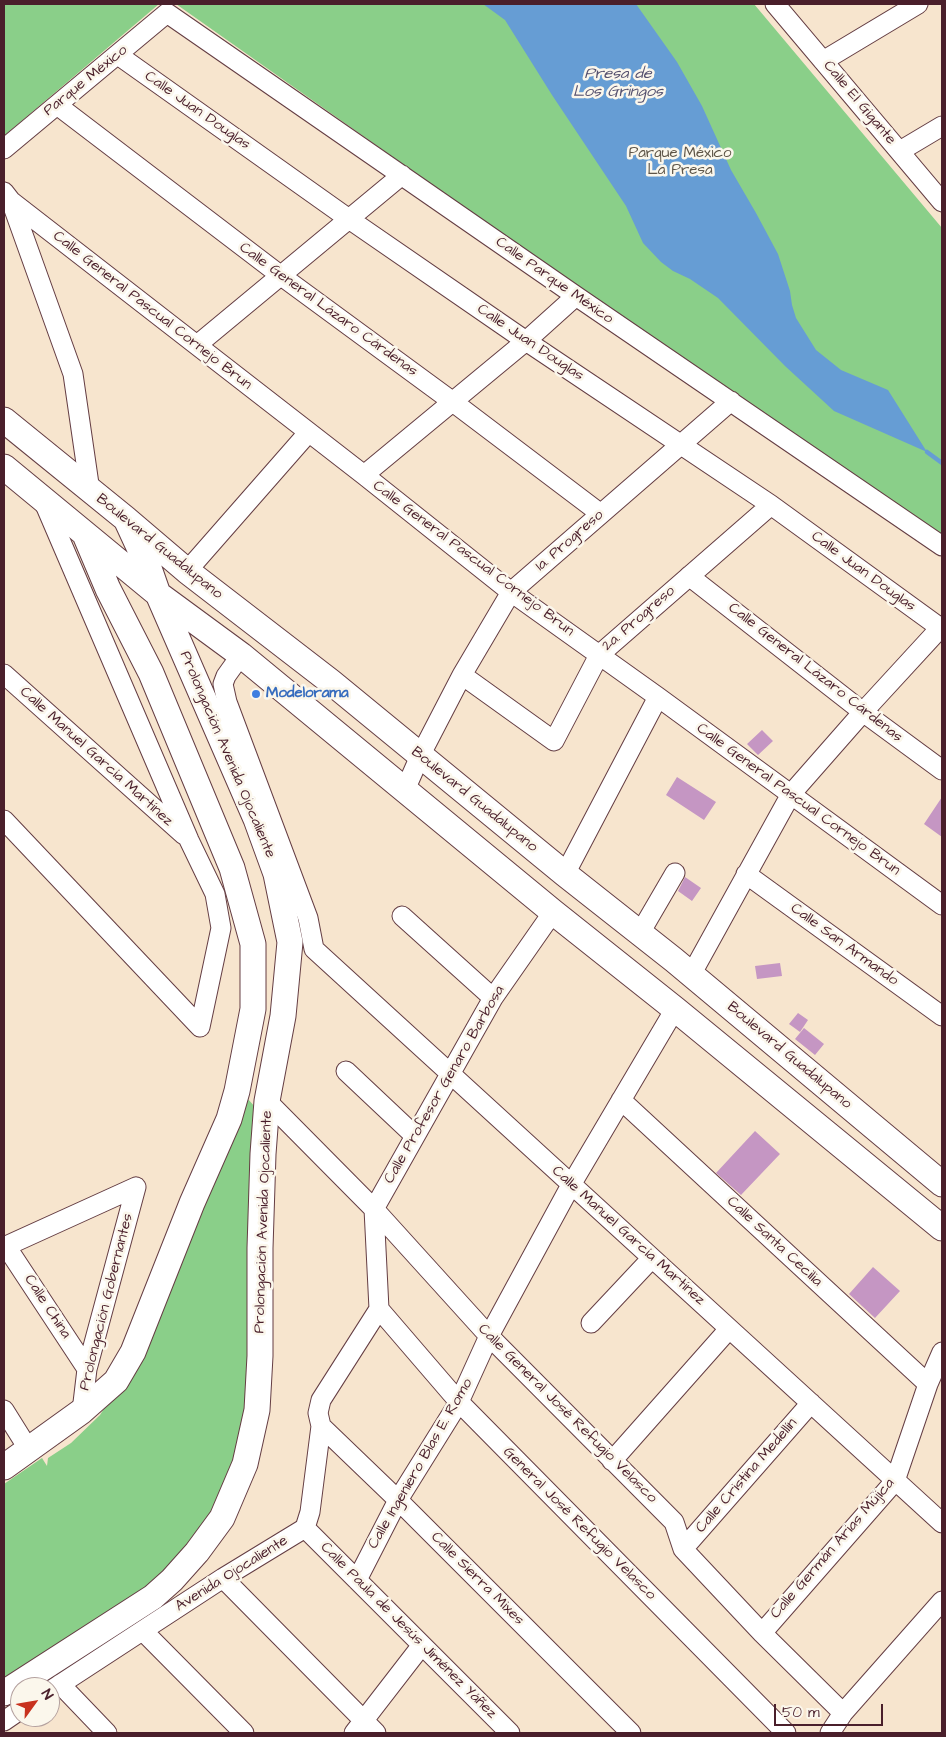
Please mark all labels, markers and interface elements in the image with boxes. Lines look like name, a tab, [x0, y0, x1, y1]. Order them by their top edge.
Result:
street label: Parque México	[40, 42, 132, 120]
street label: Calle El Gigante	[819, 57, 899, 149]
water label: Presa de Los Gringos	[573, 65, 663, 103]
street label: Calle Juan Douglas	[141, 68, 253, 154]
park label: Parque México La Presa	[629, 145, 731, 180]
street label: Calle General Pascual Cornejo Brun	[49, 228, 255, 394]
street label: Calle Parque México	[492, 234, 616, 328]
street label: Calle General Lázaro Cárdenas	[235, 239, 421, 381]
street label: Calle Juan Douglas	[473, 301, 587, 385]
street label: Calle General Pascual Cornejo Brun	[369, 477, 577, 641]
street label: Boulevard Guadalupano	[92, 490, 226, 604]
street label: 1a. Progreso	[532, 507, 608, 575]
street label: Calle Juan Douglas	[807, 528, 919, 616]
street label: 2a. Progreso	[599, 582, 679, 656]
street label: Calle General Lázaro Cárdenas	[724, 599, 906, 747]
street label: Prolongación Avenida Ojocaliente	[175, 649, 279, 861]
street label: Calle Manuel García Martínez	[16, 683, 176, 831]
place label: Modelorama	[266, 685, 349, 703]
marker: Modelorama	[250, 688, 262, 700]
street label: Calle General Pascual Cornejo Brun	[693, 720, 903, 880]
street label: Boulevard Guadalupano	[407, 743, 541, 857]
street label: Calle San Armando	[787, 900, 901, 990]
street label: Calle Profesor Genaro Barbosa	[381, 983, 509, 1187]
street label: Boulevard Guadalupano	[723, 999, 855, 1113]
street label: Prolongación Avenida Ojocaliente	[251, 1110, 277, 1334]
street label: Calle Manuel García Martínez	[548, 1162, 708, 1310]
street label: Calle Santa Cecilia	[722, 1193, 826, 1291]
street label: Prolongación Gobernantes	[76, 1212, 138, 1392]
street label: Calle China	[20, 1272, 74, 1342]
street label: Calle General José Refugio Velasco	[474, 1321, 660, 1507]
street label: Calle Ingeniero Blas E. Romo	[365, 1376, 477, 1552]
street label: Calle Cristina Medellín	[692, 1415, 802, 1537]
street label: General José Refugio Velasco	[499, 1444, 659, 1604]
street label: Calle Germán Arias Mújica	[767, 1475, 899, 1623]
street label: Calle Sierra Mixes	[427, 1529, 527, 1629]
street label: Avenida Ojocaliente	[172, 1532, 292, 1616]
street label: Calle Paula de Jesús Jiménez Yáñez	[316, 1539, 500, 1723]
north arrow	[10, 1677, 60, 1727]
text: N	[36, 1686, 58, 1704]
scale bar	[776, 1694, 885, 1726]
text: 50 m	[782, 1702, 820, 1723]

